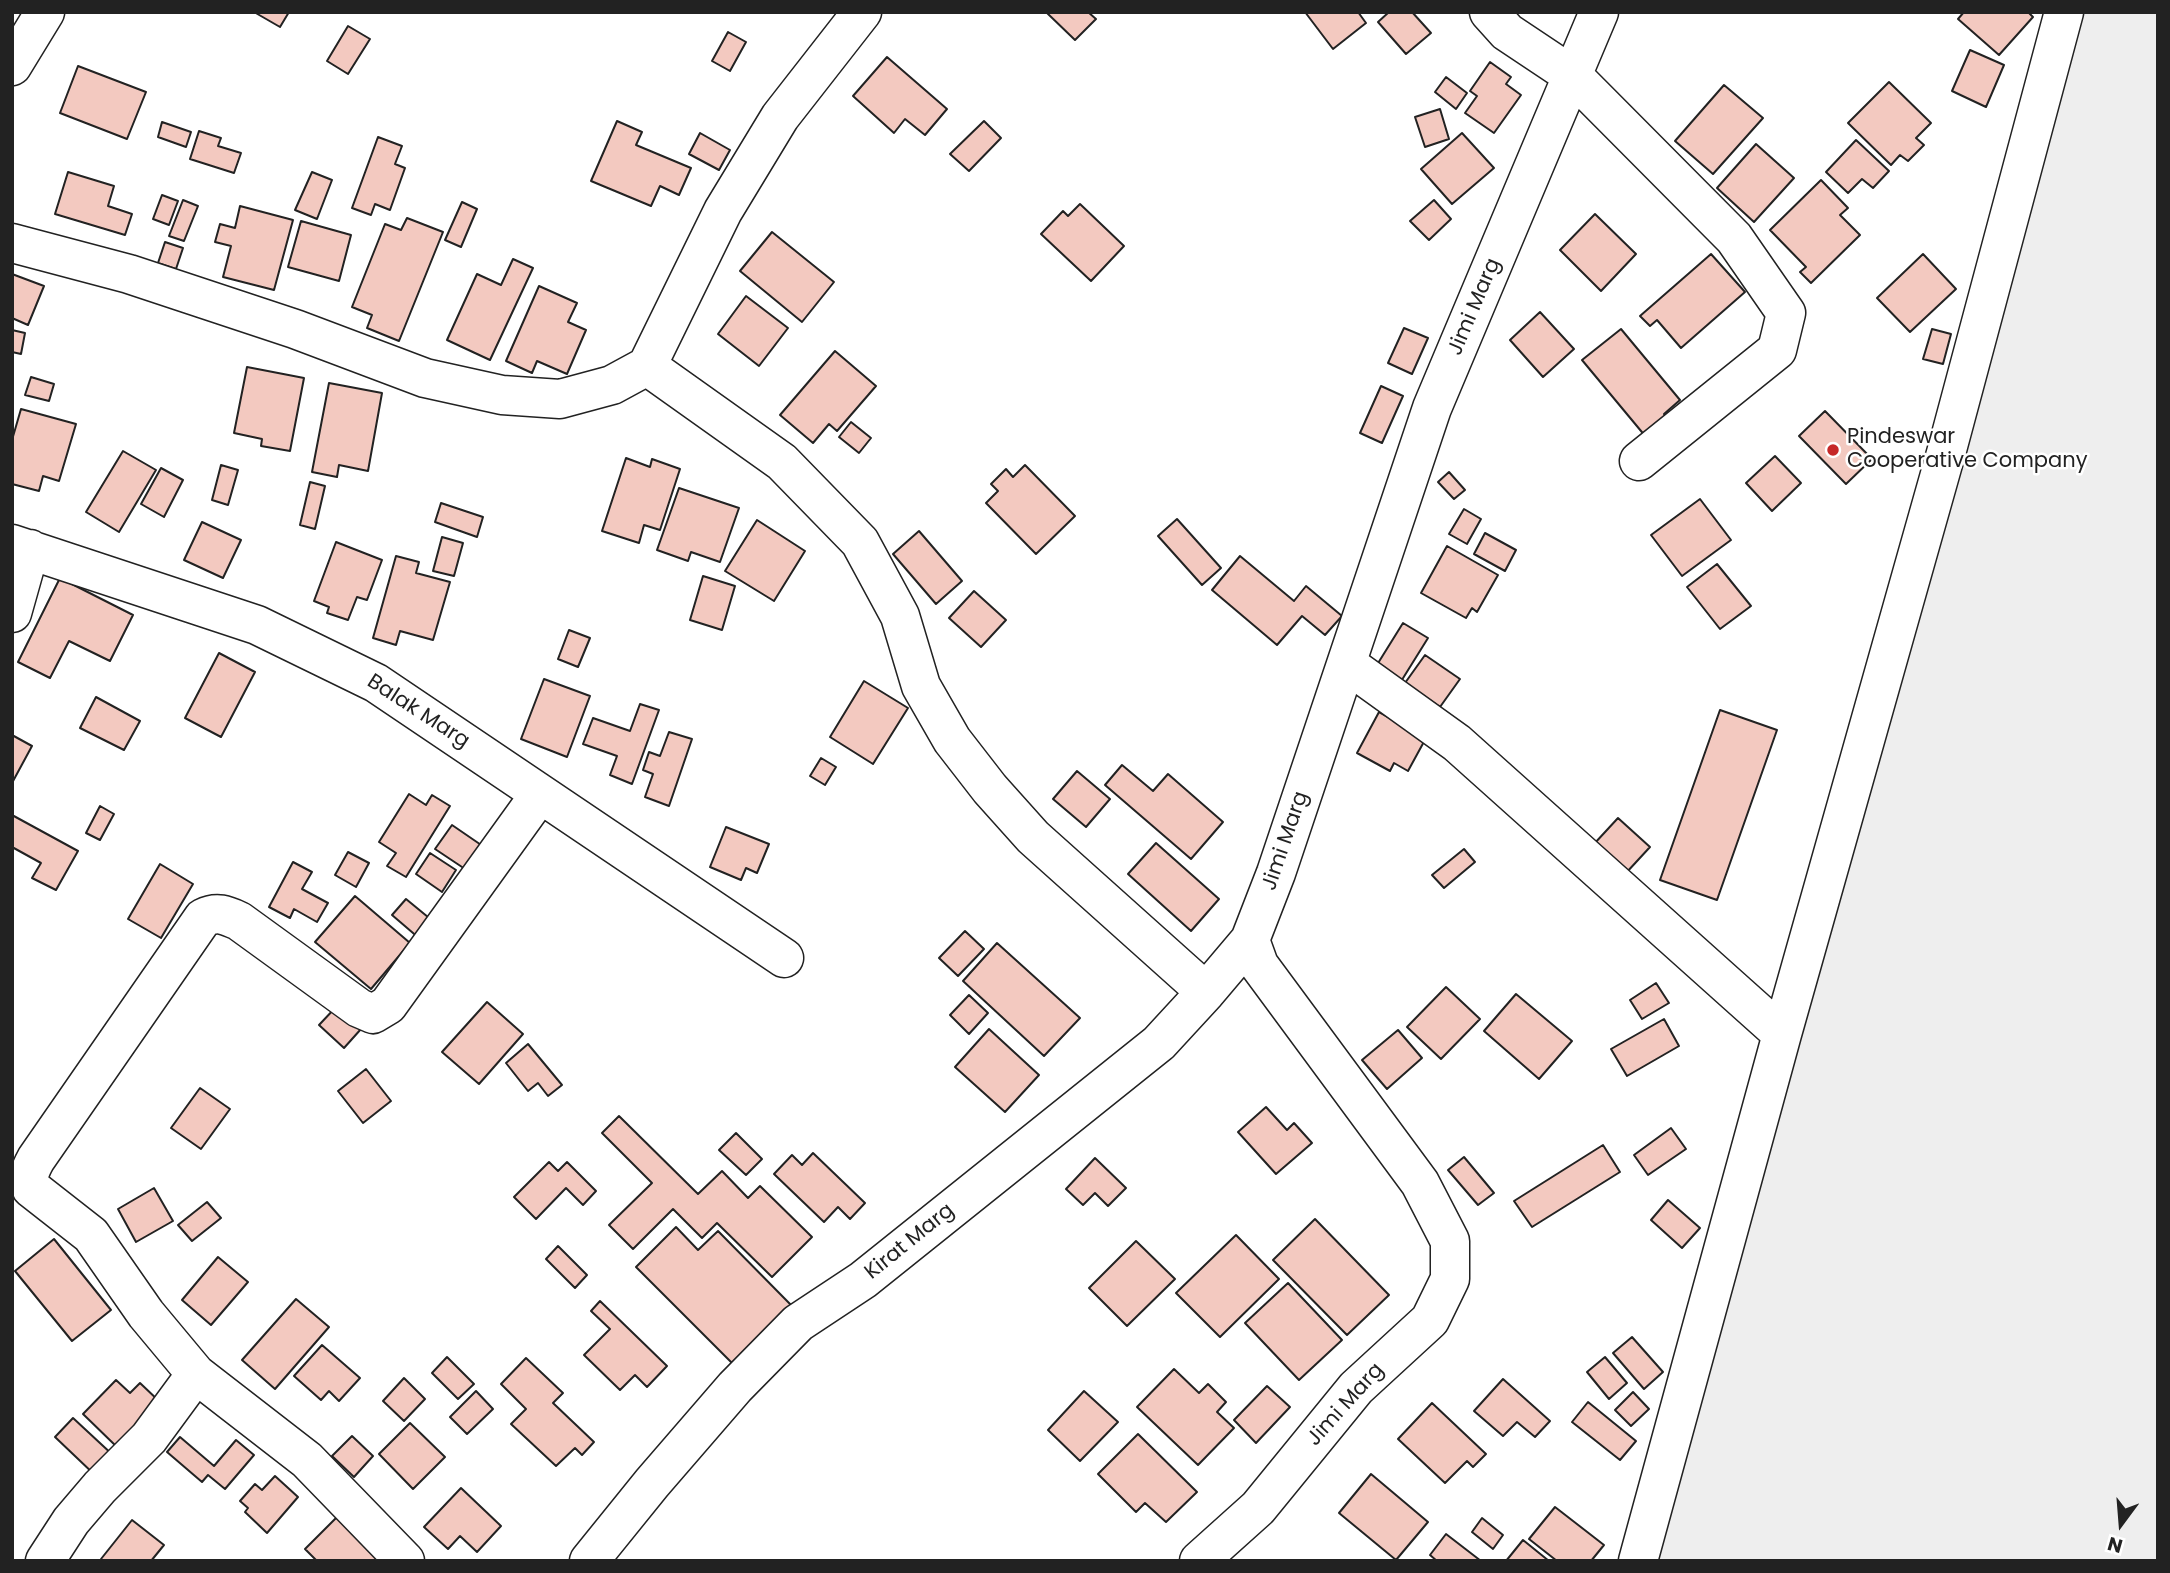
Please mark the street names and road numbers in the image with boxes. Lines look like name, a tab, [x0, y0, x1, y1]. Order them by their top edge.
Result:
street label: Jimi Marg	[1443, 255, 1507, 359]
street label: Balak Marg	[362, 670, 474, 754]
street label: Jimi Marg	[1257, 788, 1315, 894]
street label: Kirat Marg	[860, 1198, 960, 1286]
street label: Jimi Marg	[1302, 1358, 1390, 1452]

